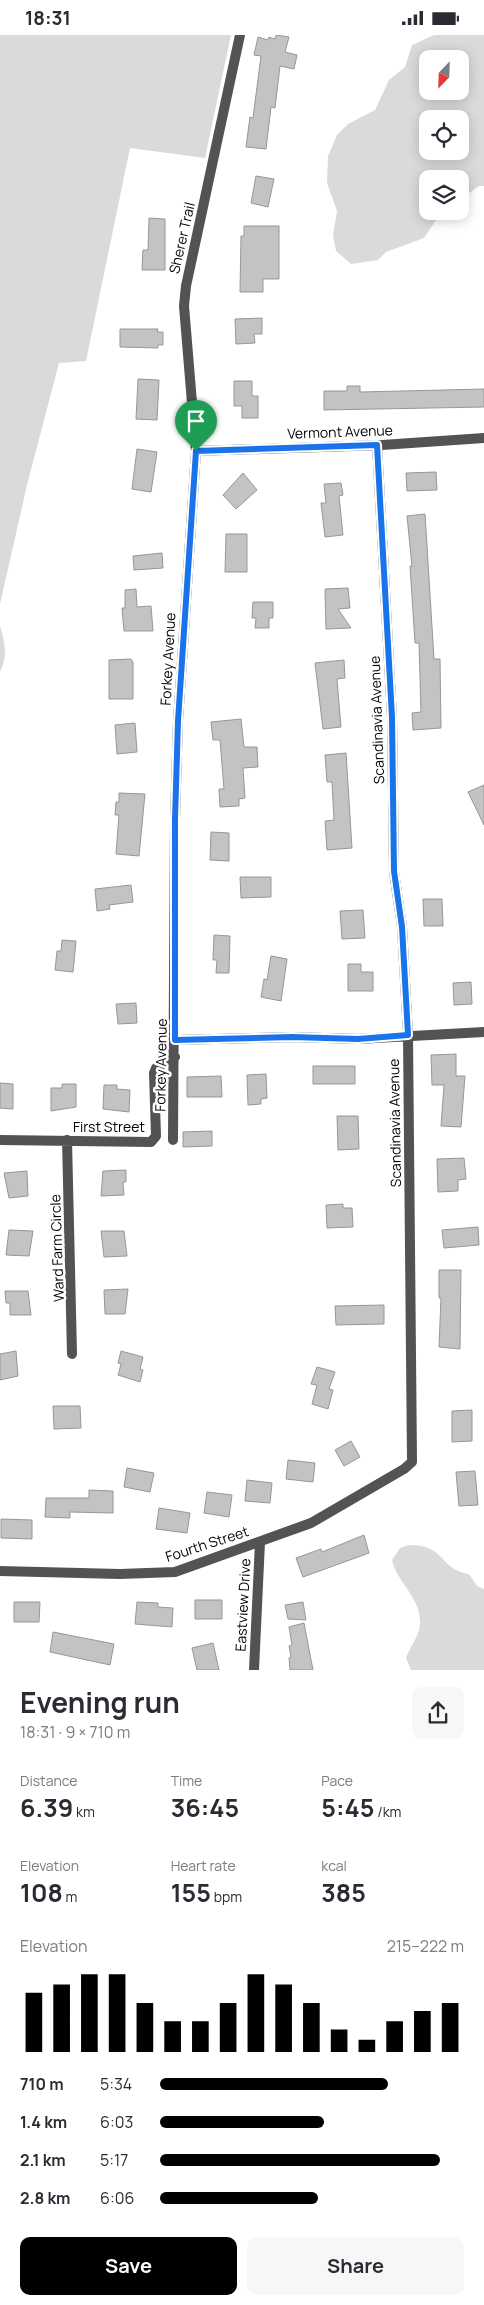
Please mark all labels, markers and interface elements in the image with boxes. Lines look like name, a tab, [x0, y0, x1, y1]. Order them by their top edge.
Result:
text: 18:31	[25, 5, 71, 31]
north arrow	[419, 50, 469, 100]
map controls	[419, 50, 469, 220]
button: locate	[419, 110, 469, 160]
button: layers	[419, 170, 469, 220]
street label: Sherer Trail	[164, 200, 199, 275]
pin	[175, 400, 217, 451]
icon: arrive	[182, 407, 210, 435]
street label: Vermont Avenue	[287, 420, 393, 443]
street label: Forkey Avenue	[156, 612, 179, 706]
street label: Scandinavia Avenue	[365, 655, 388, 785]
street label: Forkey Avenue	[150, 1018, 171, 1112]
street label: Scandinavia Avenue	[384, 1059, 405, 1187]
street label: First Street	[73, 1117, 145, 1136]
street label: Ward Farm Circle	[45, 1194, 68, 1302]
street label: Fourth Street	[163, 1521, 251, 1566]
street label: Eastview Drive	[231, 1558, 254, 1652]
text: Evening run	[20, 1683, 180, 1721]
button: share	[412, 1687, 464, 1739]
text: 18:31 · 9 × 710 m	[20, 1721, 130, 1743]
text: Distance	[20, 1771, 77, 1790]
text: Time	[171, 1771, 202, 1790]
text: Pace	[321, 1771, 353, 1790]
text: 6.39	[20, 1790, 73, 1825]
text: 36:45	[171, 1790, 239, 1825]
text: 5:45	[321, 1790, 374, 1825]
text: km	[73, 1802, 95, 1821]
text: /km	[374, 1802, 401, 1821]
text: Elevation	[20, 1856, 79, 1875]
text: Heart rate	[171, 1856, 236, 1875]
text: kcal	[321, 1856, 347, 1875]
text: 108	[20, 1875, 63, 1910]
text: 155	[171, 1875, 211, 1910]
text: 385	[321, 1875, 366, 1910]
text: m	[63, 1887, 77, 1906]
text: bpm	[211, 1887, 242, 1906]
text: Elevation	[20, 1935, 88, 1957]
text: 215–222 m	[387, 1935, 464, 1957]
text: 710 m	[20, 2073, 64, 2095]
text: 5:34	[100, 2073, 132, 2095]
text: 1.4 km	[20, 2111, 67, 2133]
text: 6:03	[100, 2111, 133, 2133]
text: 2.1 km	[20, 2149, 66, 2171]
text: 5:17	[100, 2149, 128, 2171]
text: 2.8 km	[20, 2187, 70, 2209]
text: 6:06	[100, 2187, 134, 2209]
button: Save	[20, 2237, 237, 2295]
button: Share	[247, 2237, 464, 2295]

